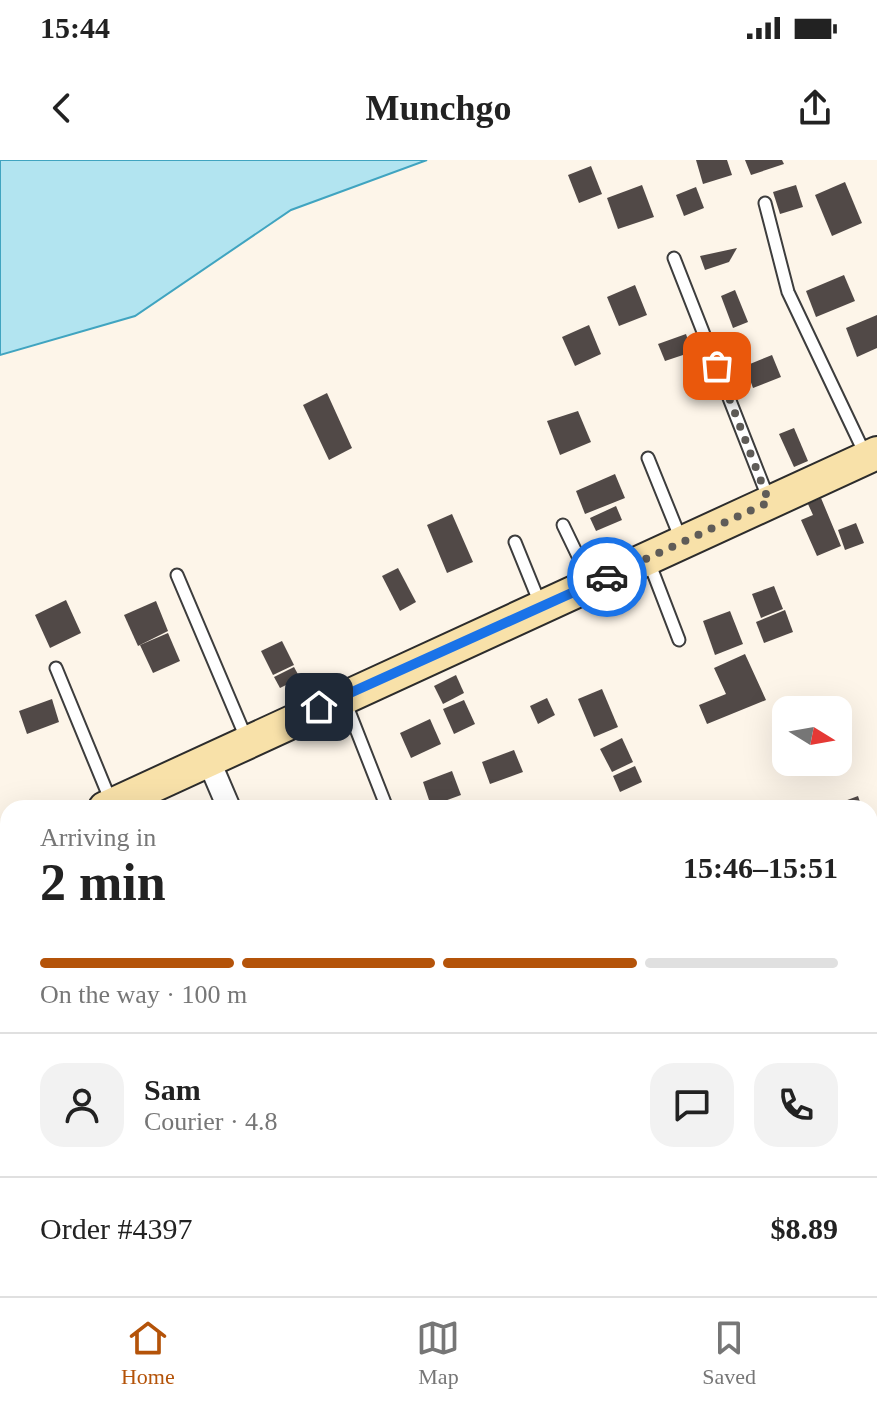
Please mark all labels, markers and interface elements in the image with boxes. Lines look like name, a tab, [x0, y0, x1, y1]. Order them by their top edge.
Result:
text: 15:44	[40, 11, 110, 44]
icon: back	[40, 86, 84, 130]
icon: share	[793, 86, 837, 130]
text: Munchgo	[365, 88, 512, 128]
pin	[683, 332, 751, 400]
icon: bag	[695, 344, 739, 388]
courier	[567, 537, 647, 617]
icon: car	[585, 555, 629, 599]
pin	[285, 673, 353, 741]
icon: home	[297, 685, 341, 729]
north arrow	[772, 696, 852, 776]
map controls	[772, 696, 852, 776]
text: Arriving in	[40, 823, 156, 852]
text: 15:46–15:51	[683, 851, 838, 884]
text: 2 min	[40, 854, 166, 911]
text: On the way · 100 m	[40, 980, 247, 1009]
button: person	[40, 1063, 124, 1147]
button: chat	[650, 1063, 734, 1147]
button: phone	[754, 1063, 838, 1147]
text: Sam	[144, 1073, 201, 1106]
text: Courier · 4.8	[144, 1107, 278, 1136]
text: Order #4397	[40, 1212, 192, 1245]
text: $8.89	[771, 1212, 838, 1245]
tab: Home	[121, 1316, 175, 1390]
tab: Map	[416, 1316, 460, 1390]
tab: Saved	[702, 1316, 756, 1390]

